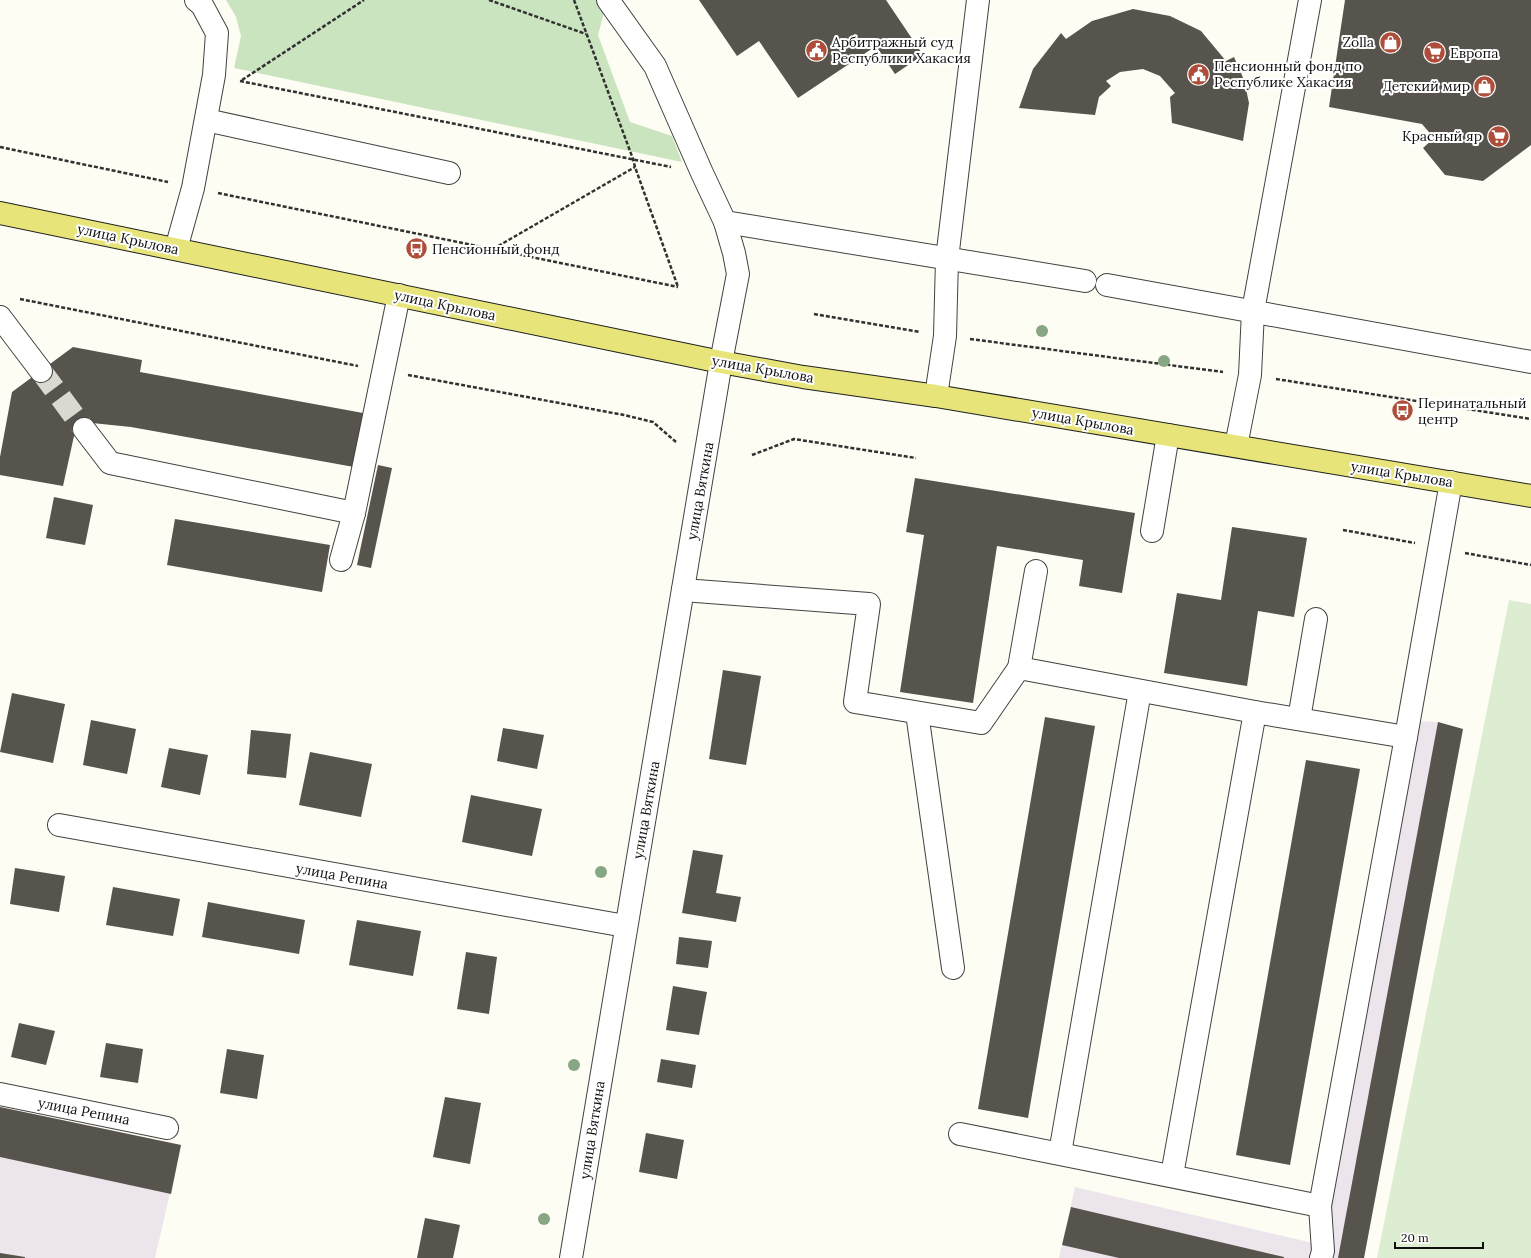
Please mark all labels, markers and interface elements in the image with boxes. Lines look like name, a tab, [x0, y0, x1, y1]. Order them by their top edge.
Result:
shop icon: Zolla	[1377, 29, 1403, 55]
place label: Арбитражный суд Республики Хакасия	[831, 33, 971, 67]
place label: Zolla	[1342, 33, 1374, 51]
public building icon: Арбитражный суд Республики Хакасия	[804, 37, 830, 63]
supermarket icon: Европа	[1421, 40, 1447, 66]
place label: Европа	[1450, 44, 1498, 62]
place label: Пенсионный фонд по Республике Хакасия	[1214, 57, 1362, 91]
public building icon: Пенсионный фонд по Республике Хакасия	[1185, 61, 1211, 87]
shop icon: Детский мир	[1472, 73, 1498, 99]
place label: Детский мир	[1382, 77, 1470, 95]
supermarket icon: Красный яр	[1485, 123, 1511, 149]
place label: Красный яр	[1402, 127, 1482, 145]
street label: улица Крылова	[76, 219, 180, 259]
bus stop icon: Пенсионный фонд	[403, 236, 429, 262]
place label: Пенсионный фонд	[432, 240, 559, 258]
street label: улица Крылова	[393, 285, 497, 325]
street label: улица Крылова	[711, 351, 815, 387]
place label: Перинатальный центр	[1418, 394, 1527, 428]
bus stop icon: Перинатальный центр	[1389, 398, 1415, 424]
street label: улица Крылова	[1031, 403, 1135, 439]
street label: улица Вяткина	[683, 440, 717, 542]
street label: улица Крылова	[1350, 457, 1454, 491]
street label: улица Вяткина	[629, 759, 663, 861]
street label: улица Репина	[294, 859, 390, 893]
street label: улица Вяткина	[575, 1079, 609, 1181]
street label: улица Репина	[36, 1093, 132, 1129]
scale bar	[1395, 1224, 1483, 1250]
text: 20 m	[1401, 1230, 1429, 1245]

